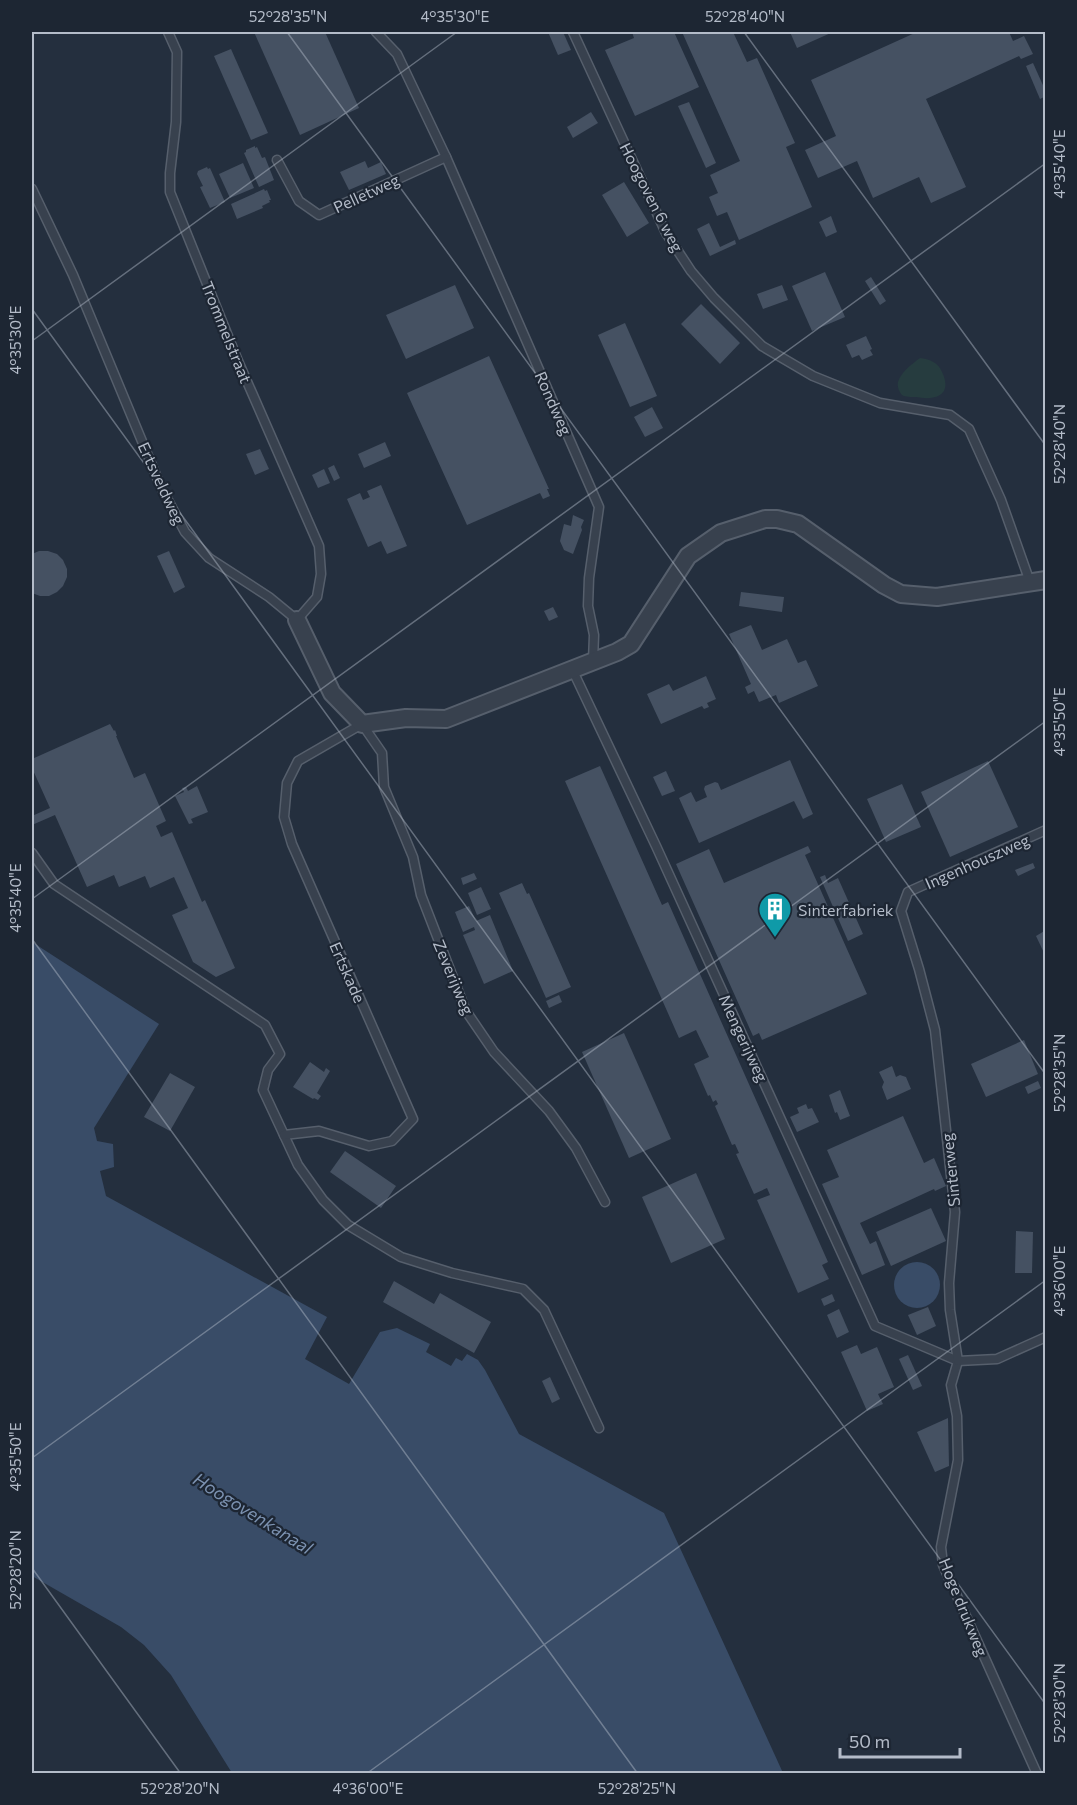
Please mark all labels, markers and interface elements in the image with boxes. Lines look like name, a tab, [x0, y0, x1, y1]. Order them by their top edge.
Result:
text: 52°28'35"N	[249, 7, 327, 25]
text: 4°35'30"E	[420, 7, 490, 25]
text: 52°28'40"N	[705, 7, 785, 25]
text: 4°35'40"E	[1050, 129, 1068, 199]
street label: Hoogoven 6 weg	[616, 139, 688, 255]
street label: Pelletweg	[330, 169, 402, 217]
street label: Trommelstraat	[198, 278, 256, 386]
text: 4°35'30"E	[6, 305, 24, 375]
street label: Rondweg	[532, 368, 577, 438]
text: 52°28'40"N	[1050, 404, 1068, 484]
street label: Ertsveldweg	[135, 439, 190, 528]
text: 4°35'50"E	[1050, 687, 1068, 757]
street label: Ingenhouszweg	[922, 829, 1032, 893]
text: 4°35'40"E	[6, 863, 24, 933]
building icon: Sinterfabriek	[757, 891, 793, 938]
place label: Sinterfabriek	[798, 900, 894, 919]
street label: Zeverijweg	[430, 937, 478, 1018]
street label: Ertskade	[326, 939, 370, 1005]
street label: Mengerijweg	[716, 991, 773, 1085]
text: 52°28'35"N	[1050, 1034, 1068, 1112]
street label: Sinterweg	[937, 1132, 963, 1208]
text: 4°36'00"E	[1050, 1246, 1068, 1316]
text: 4°35'50"E	[6, 1422, 24, 1492]
water label: Hoogovenkanaal	[189, 1468, 317, 1559]
text: 52°28'20"N	[6, 1530, 24, 1610]
street label: Hoge drukweg	[936, 1555, 992, 1659]
text: 52°28'30"N	[1050, 1663, 1068, 1743]
scale bar	[840, 1721, 960, 1759]
text: 50 m	[849, 1730, 890, 1752]
text: 52°28'20"N	[140, 1779, 220, 1797]
text: 4°36'00"E	[333, 1779, 403, 1797]
text: 52°28'25"N	[598, 1779, 676, 1797]

